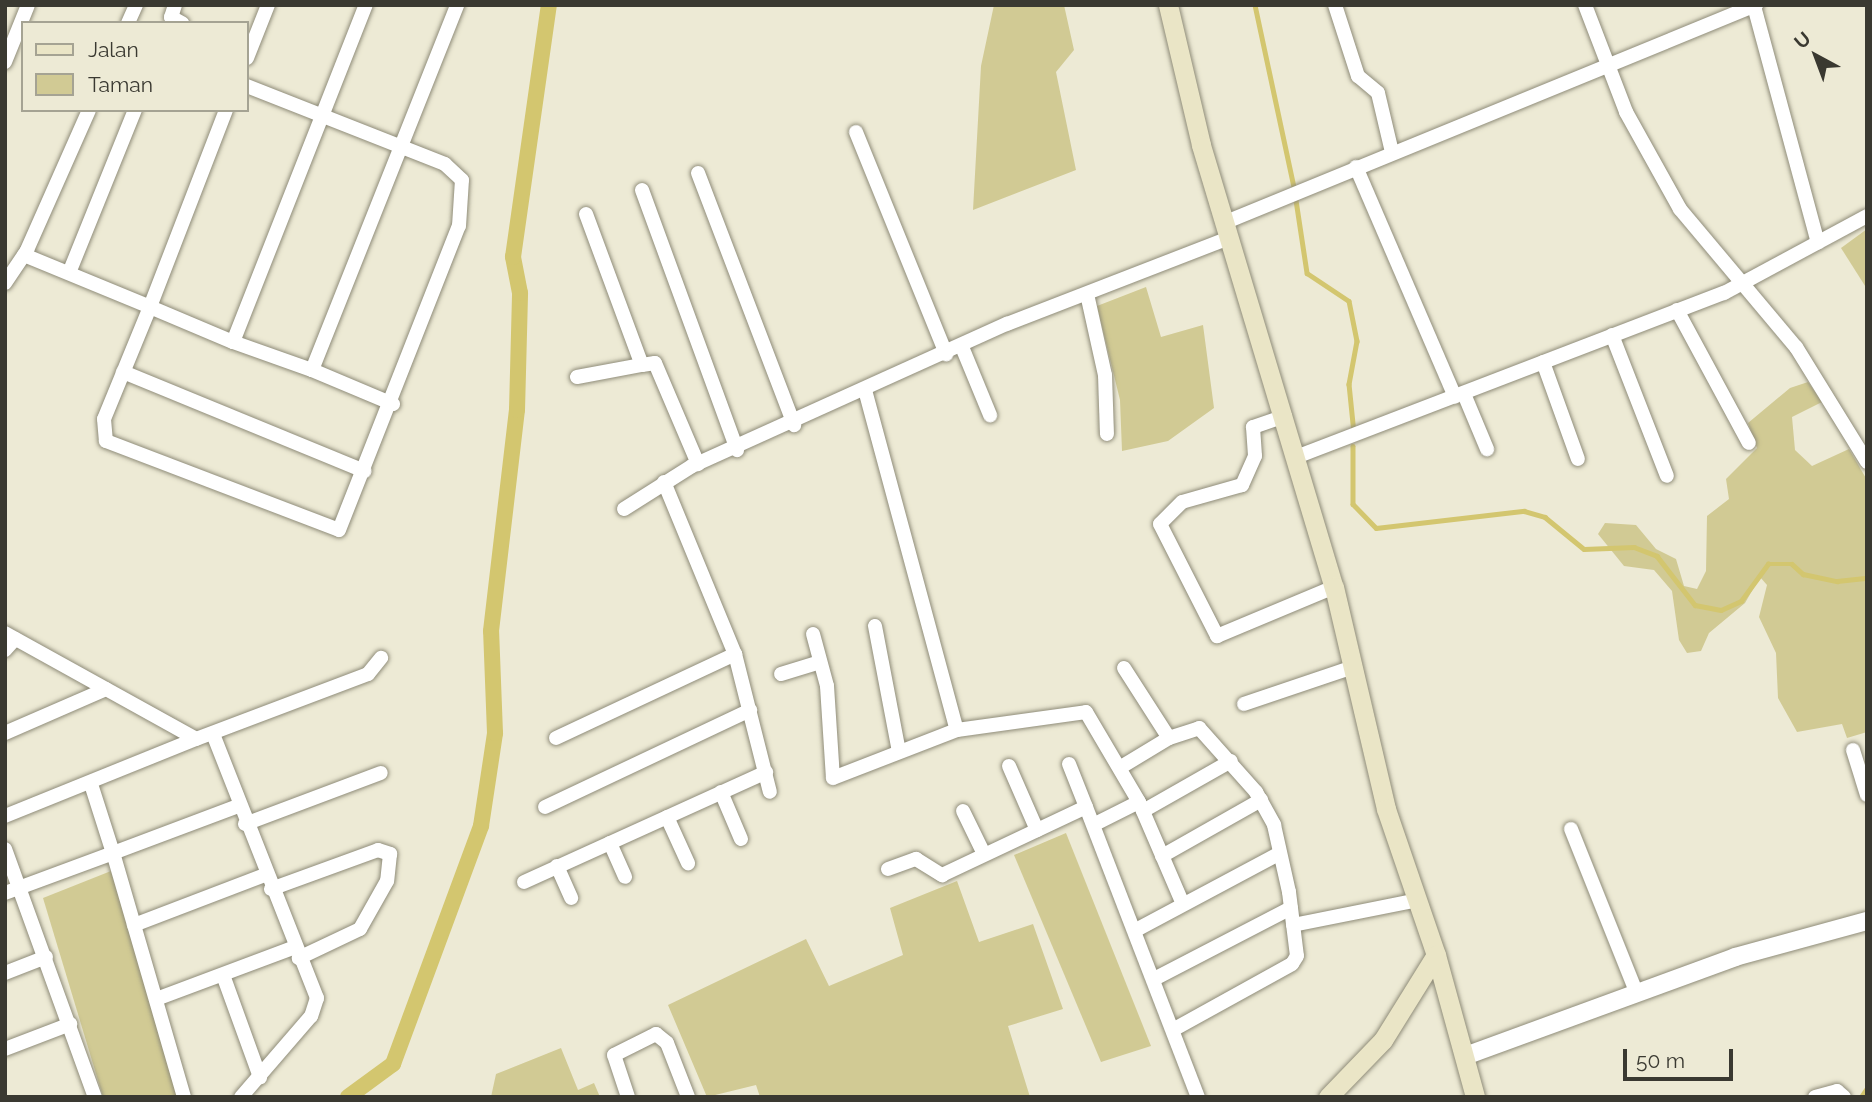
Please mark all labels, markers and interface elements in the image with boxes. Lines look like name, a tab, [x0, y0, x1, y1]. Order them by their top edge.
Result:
legend	[21, 21, 248, 112]
north arrow	[1781, 21, 1851, 91]
text: U	[1790, 27, 1815, 53]
text: Jalan	[88, 37, 139, 62]
text: Taman	[88, 72, 153, 97]
scale bar	[1627, 1036, 1737, 1080]
text: 50 m	[1636, 1048, 1685, 1073]

